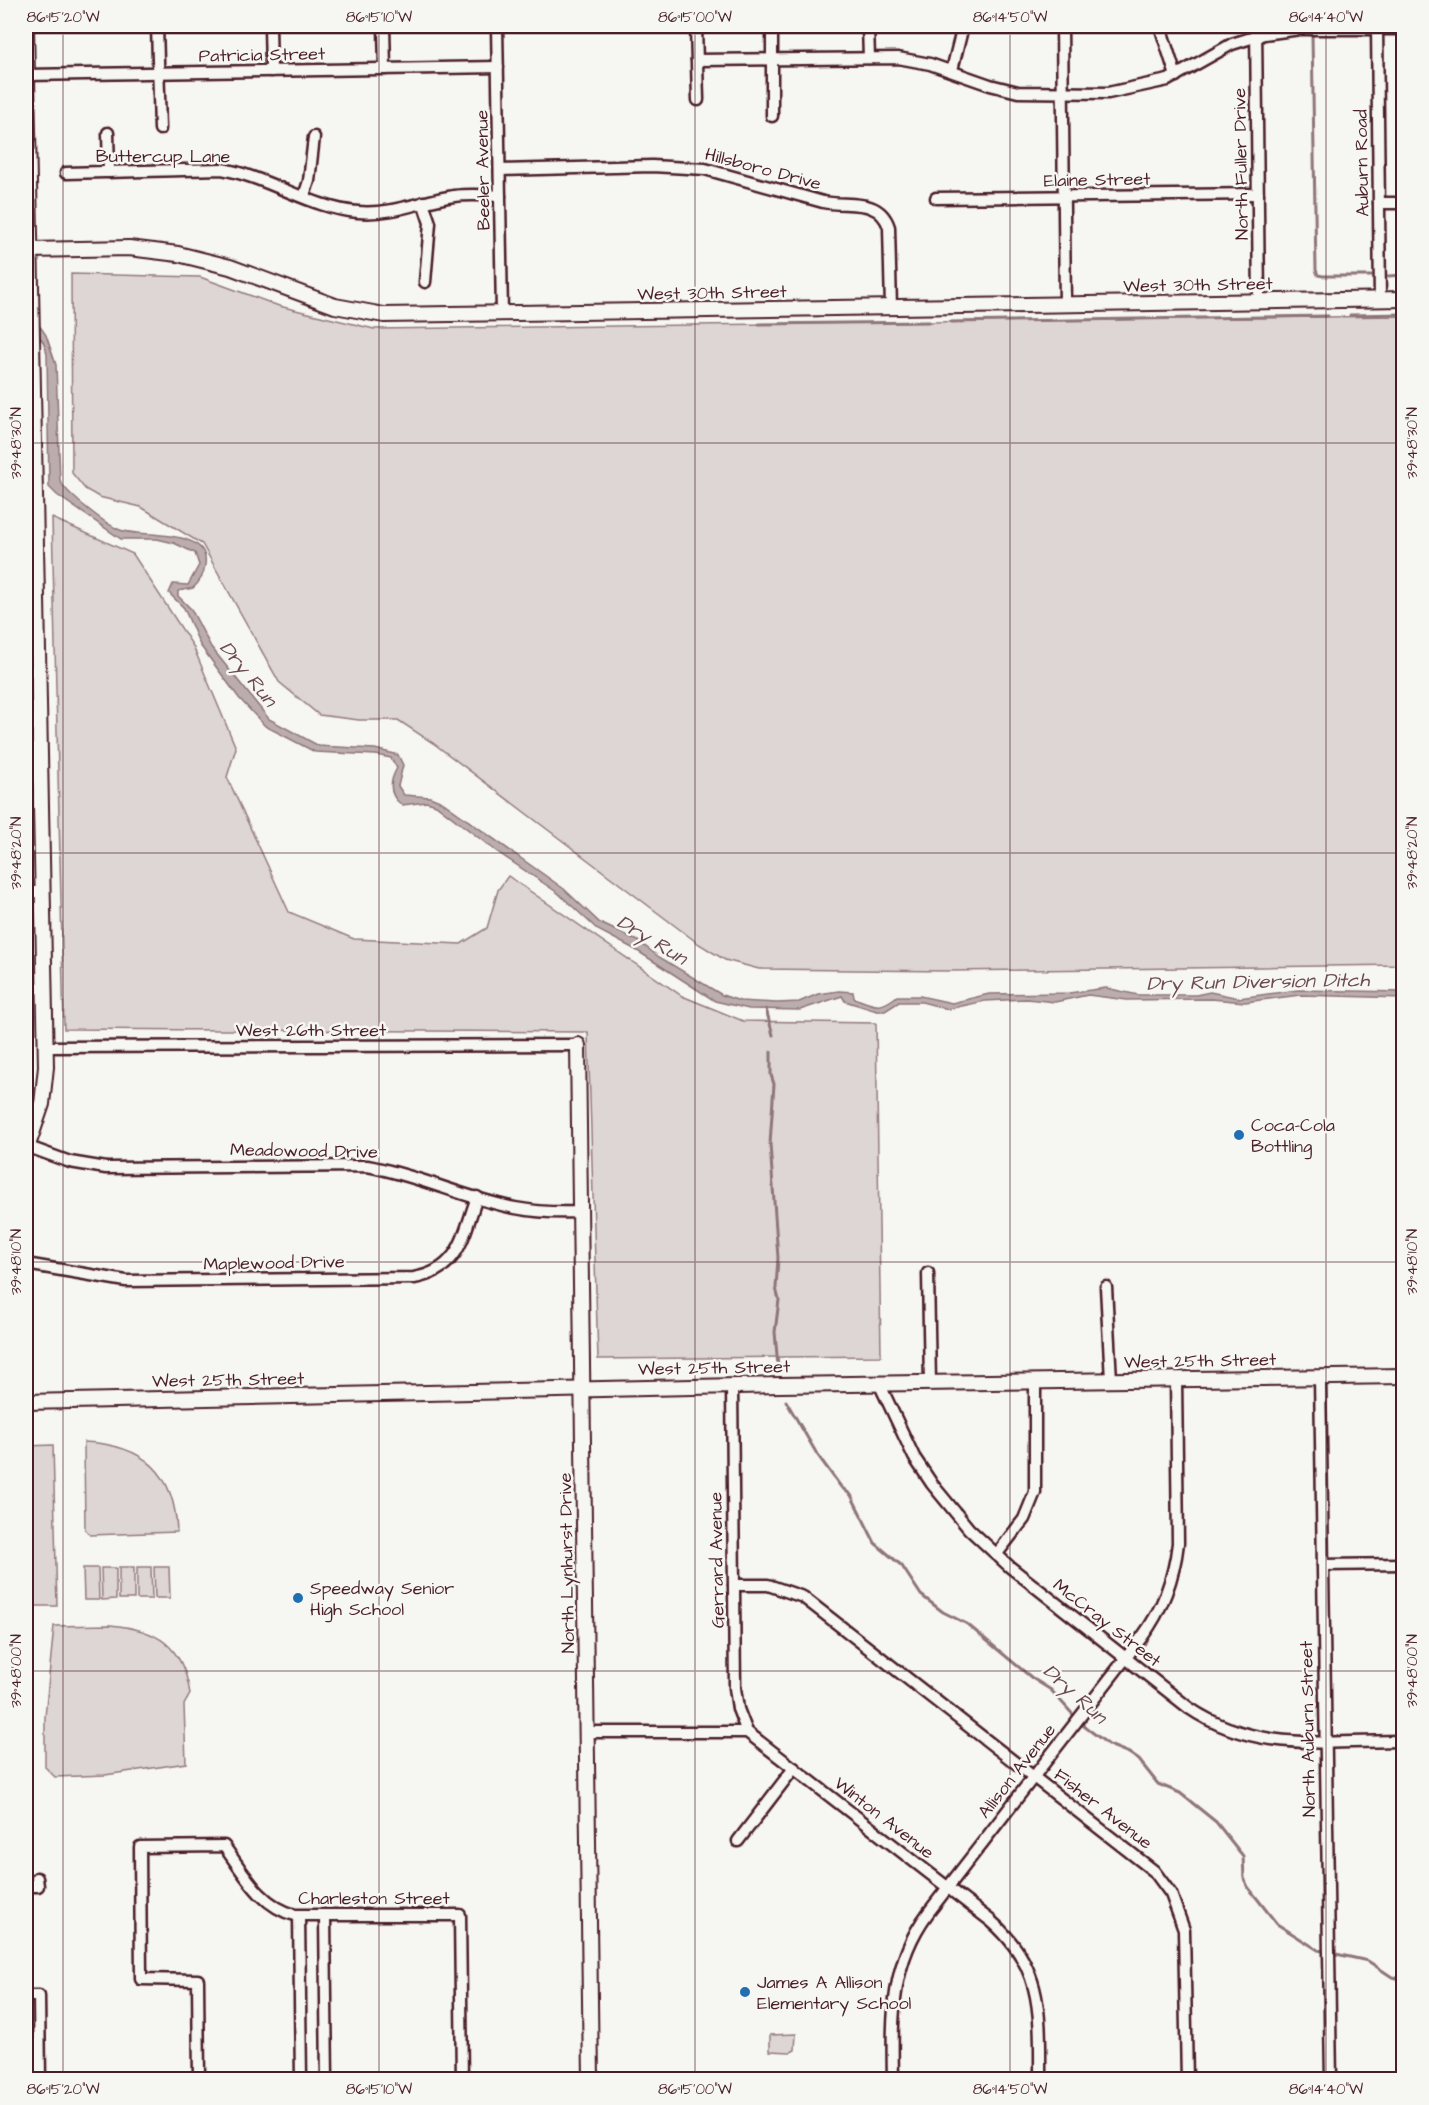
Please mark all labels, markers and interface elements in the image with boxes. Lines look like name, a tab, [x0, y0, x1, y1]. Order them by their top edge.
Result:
text: 86°15'20"W	[26, 7, 100, 28]
text: 86°15'10"W	[346, 7, 412, 28]
text: 86°15'00"W	[658, 7, 732, 28]
text: 86°14'50"W	[973, 7, 1047, 28]
text: 86°14'40"W	[1289, 7, 1363, 28]
street label: Patricia Street	[198, 41, 326, 69]
street label: North Fuller Drive	[1227, 87, 1255, 240]
street label: Beeler Avenue	[469, 109, 497, 230]
street label: Auburn Road	[1349, 109, 1375, 217]
street label: Hillsboro Drive	[702, 141, 824, 197]
street label: Buttercup Lane	[96, 144, 230, 169]
street label: Elaine Street	[1043, 167, 1151, 193]
street label: West 30th Street	[1123, 271, 1274, 299]
street label: West 30th Street	[637, 279, 788, 307]
text: 39°48'30"N	[6, 407, 27, 479]
text: 39°48'30"N	[1402, 407, 1423, 479]
water label: Dry Run	[212, 635, 284, 715]
text: 39°48'20"N	[6, 817, 27, 889]
text: 39°48'20"N	[1402, 817, 1423, 889]
water label: Dry Run	[611, 908, 694, 974]
water label: Dry Run Diversion Ditch	[1146, 966, 1371, 999]
street label: West 26th Street	[236, 1018, 387, 1043]
place label: Coca-Cola Bottling	[1251, 1113, 1335, 1160]
marker: Coca-Cola Bottling	[1232, 1128, 1246, 1142]
street label: Meadowood Drive	[230, 1137, 378, 1165]
text: 39°48'10"N	[6, 1229, 27, 1295]
text: 39°48'10"N	[1402, 1229, 1423, 1295]
street label: Maplewood Drive	[203, 1249, 345, 1277]
street label: West 25th Street	[1124, 1347, 1277, 1375]
street label: West 25th Street	[638, 1354, 791, 1382]
street label: West 25th Street	[152, 1366, 305, 1394]
street label: North Lynhurst Drive	[553, 1472, 582, 1654]
street label: Gerrard Avenue	[703, 1491, 731, 1628]
street label: McCray Street	[1047, 1573, 1167, 1674]
place label: Speedway Senior High School	[310, 1576, 454, 1623]
marker: Speedway Senior High School	[291, 1591, 305, 1605]
text: 39°48'00"N	[6, 1634, 27, 1708]
text: 39°48'00"N	[1402, 1634, 1423, 1708]
street label: North Auburn Street	[1294, 1640, 1322, 1817]
water label: Dry Run	[1036, 1658, 1115, 1732]
street label: Allison Avenue	[972, 1718, 1062, 1824]
street label: Fisher Avenue	[1049, 1763, 1158, 1855]
street label: Winton Avenue	[829, 1771, 939, 1865]
street label: Charleston Street	[298, 1886, 450, 1911]
place label: James A Allison Elementary School	[757, 1970, 912, 2017]
marker: James A Allison Elementary School	[738, 1985, 752, 1999]
text: 86°15'20"W	[26, 2079, 100, 2100]
text: 86°15'10"W	[346, 2079, 412, 2100]
text: 86°15'00"W	[658, 2079, 732, 2100]
text: 86°14'50"W	[973, 2079, 1047, 2100]
text: 86°14'40"W	[1289, 2079, 1363, 2100]

